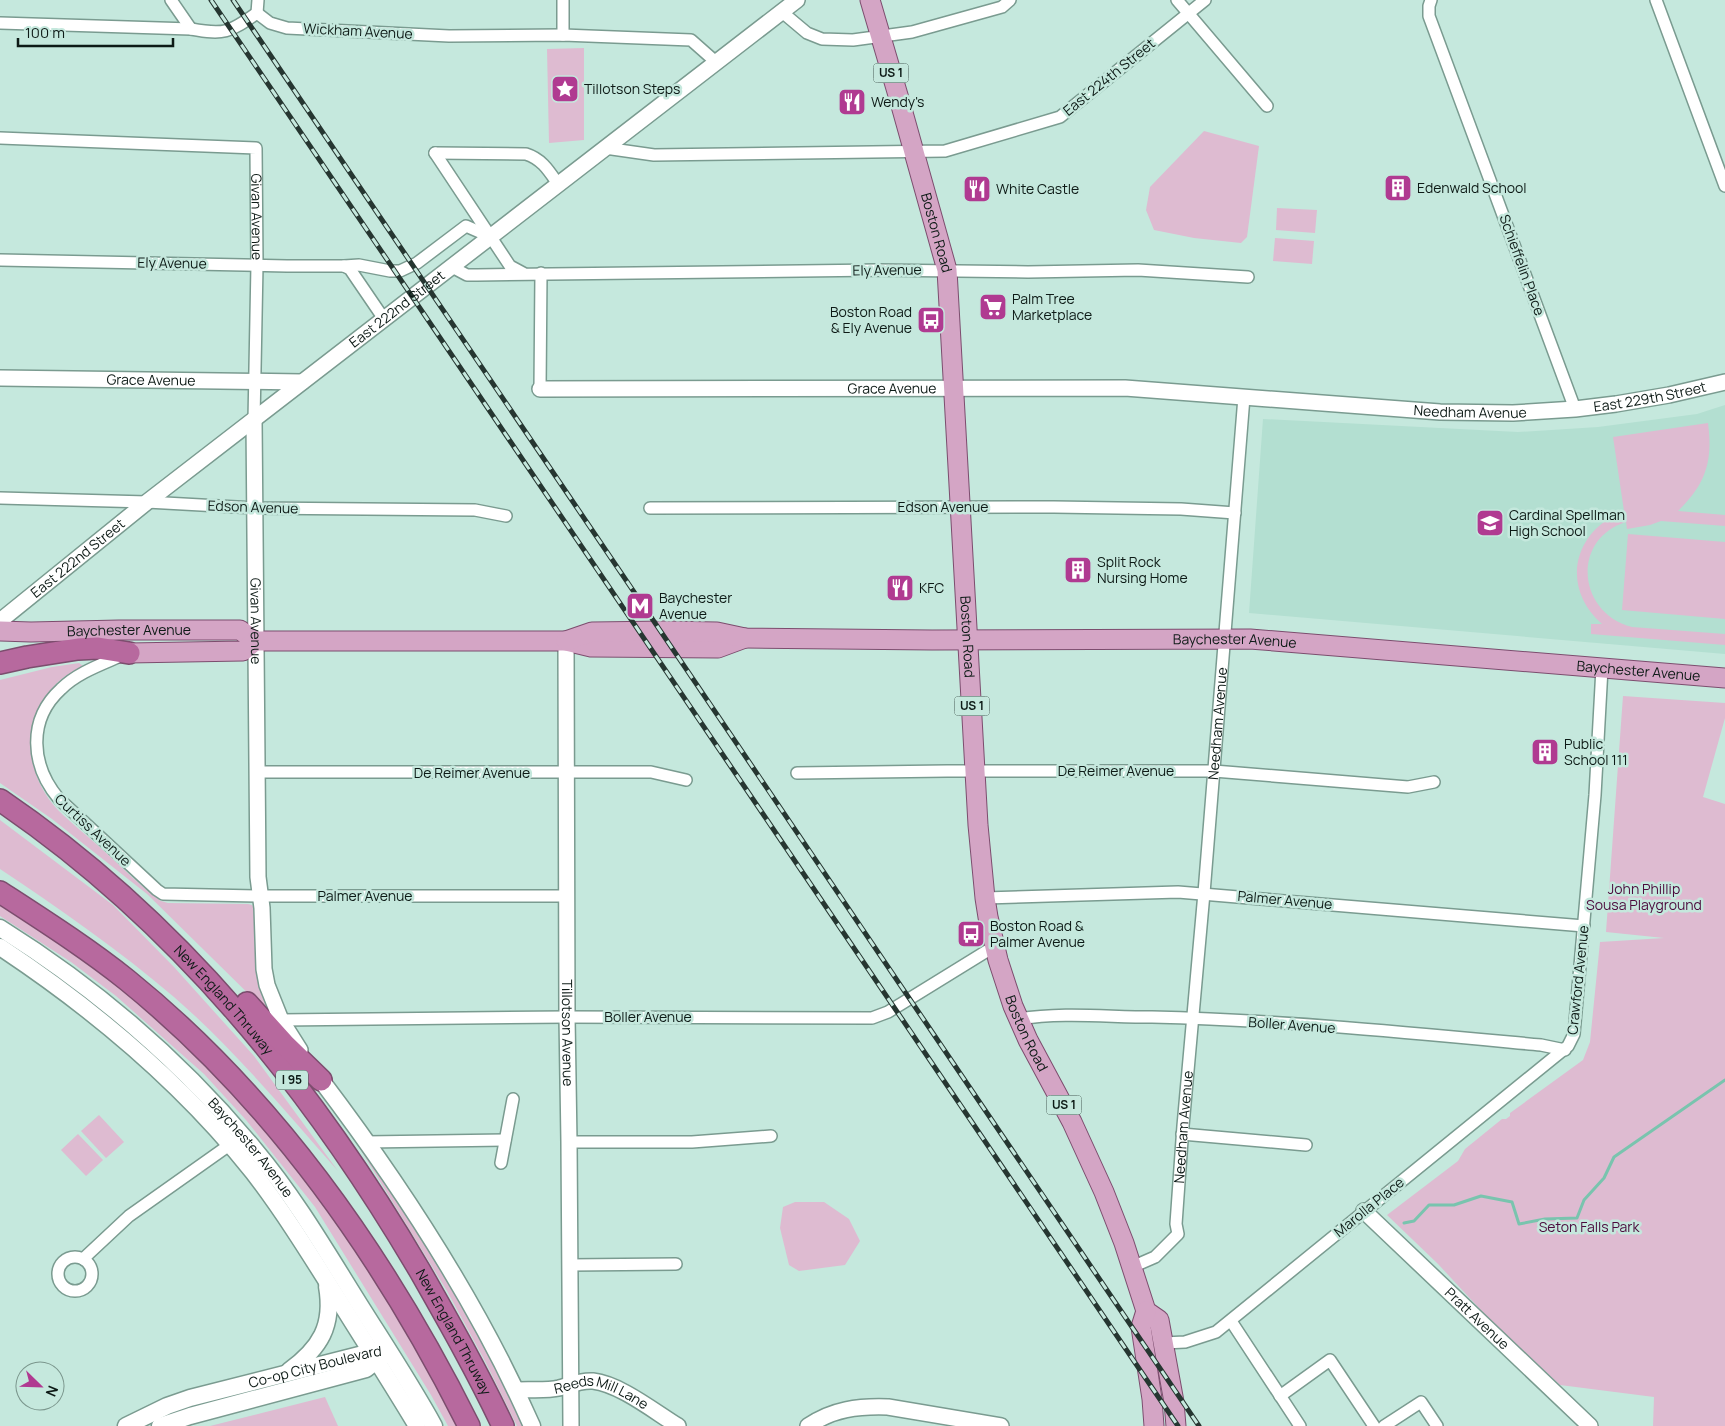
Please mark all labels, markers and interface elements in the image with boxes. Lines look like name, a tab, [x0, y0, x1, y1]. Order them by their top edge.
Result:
scale bar	[18, 15, 172, 47]
street label: Wickham Avenue	[303, 18, 413, 43]
text: 100 m	[25, 22, 65, 43]
street label: East 224th Street	[1059, 33, 1159, 120]
road number: US 1	[874, 64, 908, 82]
place icon: Tillotson Steps	[550, 74, 580, 104]
place label: Tillotson Steps	[584, 79, 680, 98]
restaurant icon: Wendy's	[837, 87, 867, 117]
place label: Wendy's	[871, 92, 924, 111]
street label: Givan Avenue	[247, 173, 267, 260]
building icon: Edenwald School	[1383, 173, 1413, 203]
restaurant icon: White Castle	[962, 174, 992, 204]
place label: Edenwald School	[1417, 178, 1527, 197]
place label: White Castle	[996, 179, 1079, 198]
street label: Boston Road	[917, 190, 957, 275]
street label: Schieffelin Place	[1495, 212, 1550, 318]
street label: Ely Avenue	[137, 252, 207, 273]
street label: Ely Avenue	[852, 259, 922, 280]
street label: East 222nd Street	[345, 265, 449, 352]
place label: Palm Tree Marketplace	[1012, 289, 1092, 324]
supermarket icon: Palm Tree Marketplace	[978, 292, 1008, 322]
place label: Boston Road & Ely Avenue	[830, 302, 912, 337]
bus stop icon: Boston Road & Ely Avenue	[916, 305, 946, 335]
street label: Grace Avenue	[106, 369, 196, 390]
street label: East 229th Street	[1593, 377, 1708, 416]
street label: Grace Avenue	[847, 378, 936, 397]
street label: Needham Avenue	[1413, 400, 1527, 422]
street label: Edson Avenue	[207, 495, 299, 518]
street label: Edson Avenue	[898, 497, 988, 516]
place label: Cardinal Spellman High School	[1509, 505, 1625, 540]
school or university icon: Cardinal Spellman High School	[1475, 508, 1505, 538]
street label: East 222nd Street	[26, 514, 129, 602]
place label: Split Rock Nursing Home	[1097, 552, 1188, 587]
building icon: Split Rock Nursing Home	[1063, 555, 1093, 585]
restaurant icon: KFC	[885, 573, 915, 603]
street label: Givan Avenue	[246, 578, 266, 664]
place label: KFC	[919, 578, 944, 597]
place label: Baychester Avenue	[659, 588, 732, 623]
metro station icon: Baychester Avenue	[625, 591, 655, 621]
street label: Boston Road	[956, 595, 980, 678]
street label: Baychester Avenue	[67, 620, 191, 640]
street label: Baychester Avenue	[1173, 629, 1298, 652]
street label: Baychester Avenue	[1576, 656, 1701, 685]
street label: Needham Avenue	[1203, 666, 1231, 781]
road number: US 1	[954, 696, 990, 716]
place label: Public School 111	[1564, 734, 1628, 769]
building icon: Public School 111	[1530, 737, 1560, 767]
street label: De Reimer Avenue	[1058, 761, 1174, 780]
street label: De Reimer Avenue	[414, 763, 530, 782]
street label: Curtiss Avenue	[51, 789, 136, 870]
park label: John Phillip Sousa Playground	[1586, 879, 1702, 914]
street label: Palmer Avenue	[318, 886, 412, 905]
street label: Palmer Avenue	[1237, 886, 1333, 913]
place label: Boston Road & Palmer Avenue	[990, 916, 1085, 951]
bus stop icon: Boston Road & Palmer Avenue	[956, 919, 986, 949]
street label: Crawford Avenue	[1562, 924, 1593, 1036]
street label: New England Thruway	[170, 940, 279, 1059]
street label: Tillotson Avenue	[558, 980, 578, 1087]
street label: Boston Road	[1001, 993, 1053, 1074]
street label: Boller Avenue	[604, 1007, 692, 1026]
street label: Boller Avenue	[1248, 1012, 1336, 1037]
road number: I 95	[276, 1070, 308, 1090]
street label: Needham Avenue	[1169, 1070, 1197, 1184]
street label: Baychester Avenue	[204, 1093, 298, 1201]
road number: US 1	[1046, 1096, 1082, 1114]
street label: Marolla Place	[1330, 1172, 1408, 1241]
park label: Seton Falls Park	[1539, 1217, 1640, 1236]
street label: New England Thruway	[412, 1265, 497, 1399]
street label: Pratt Avenue	[1441, 1283, 1514, 1353]
street label: Co-op City Boulevard	[246, 1341, 382, 1392]
north arrow	[15, 1361, 65, 1411]
street label: Reeds Mill Lane	[552, 1371, 652, 1413]
text: N	[42, 1383, 63, 1400]

